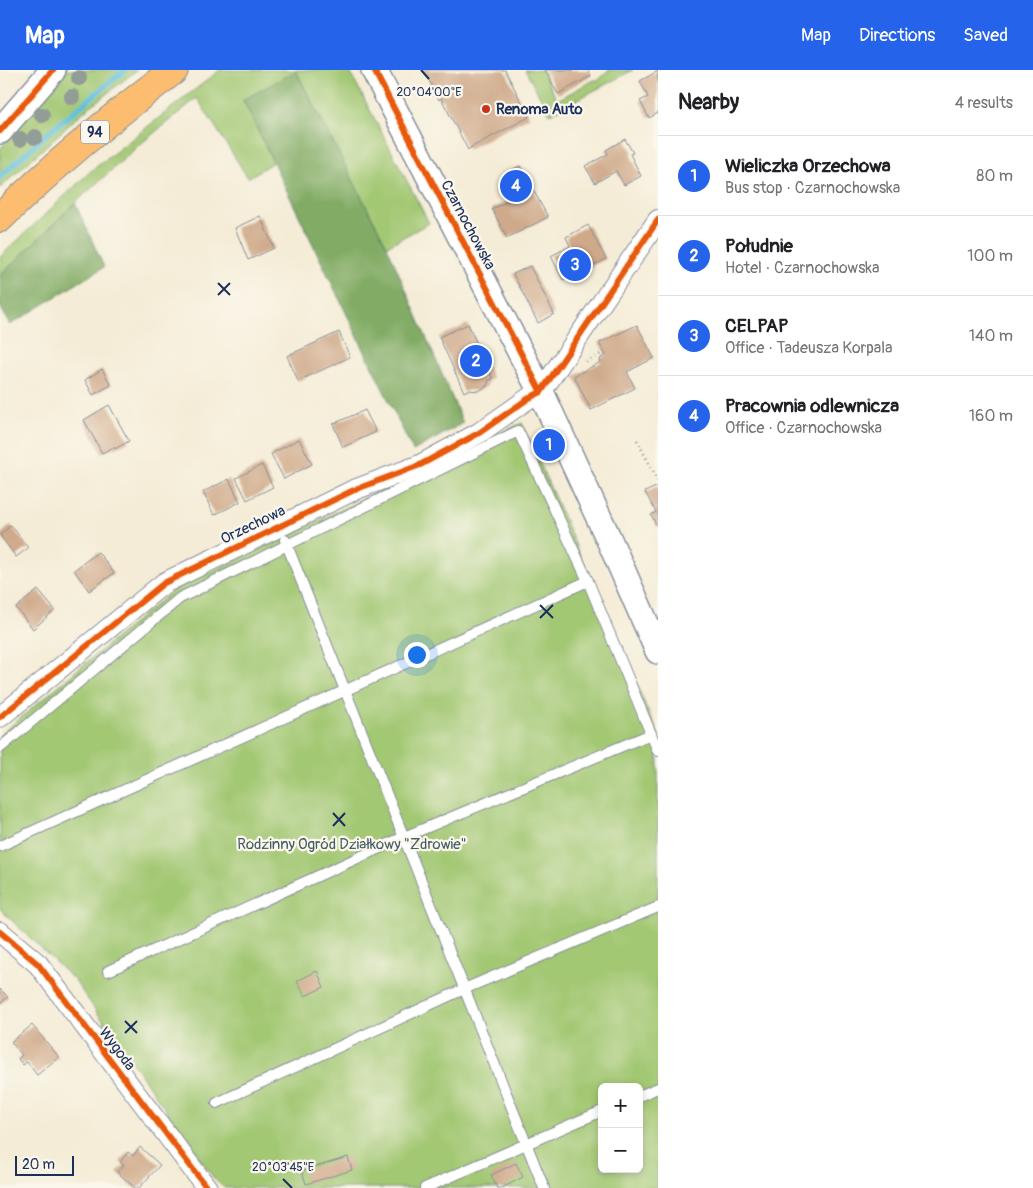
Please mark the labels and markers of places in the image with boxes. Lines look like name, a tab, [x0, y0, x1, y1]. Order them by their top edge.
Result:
place label: Renoma Auto	[496, 100, 583, 119]
marker: Renoma Auto	[480, 103, 492, 115]
pin: 4	[500, 167, 532, 205]
pin: 3	[559, 246, 591, 284]
pin: 2	[460, 342, 492, 380]
pin: 1	[533, 426, 565, 464]

